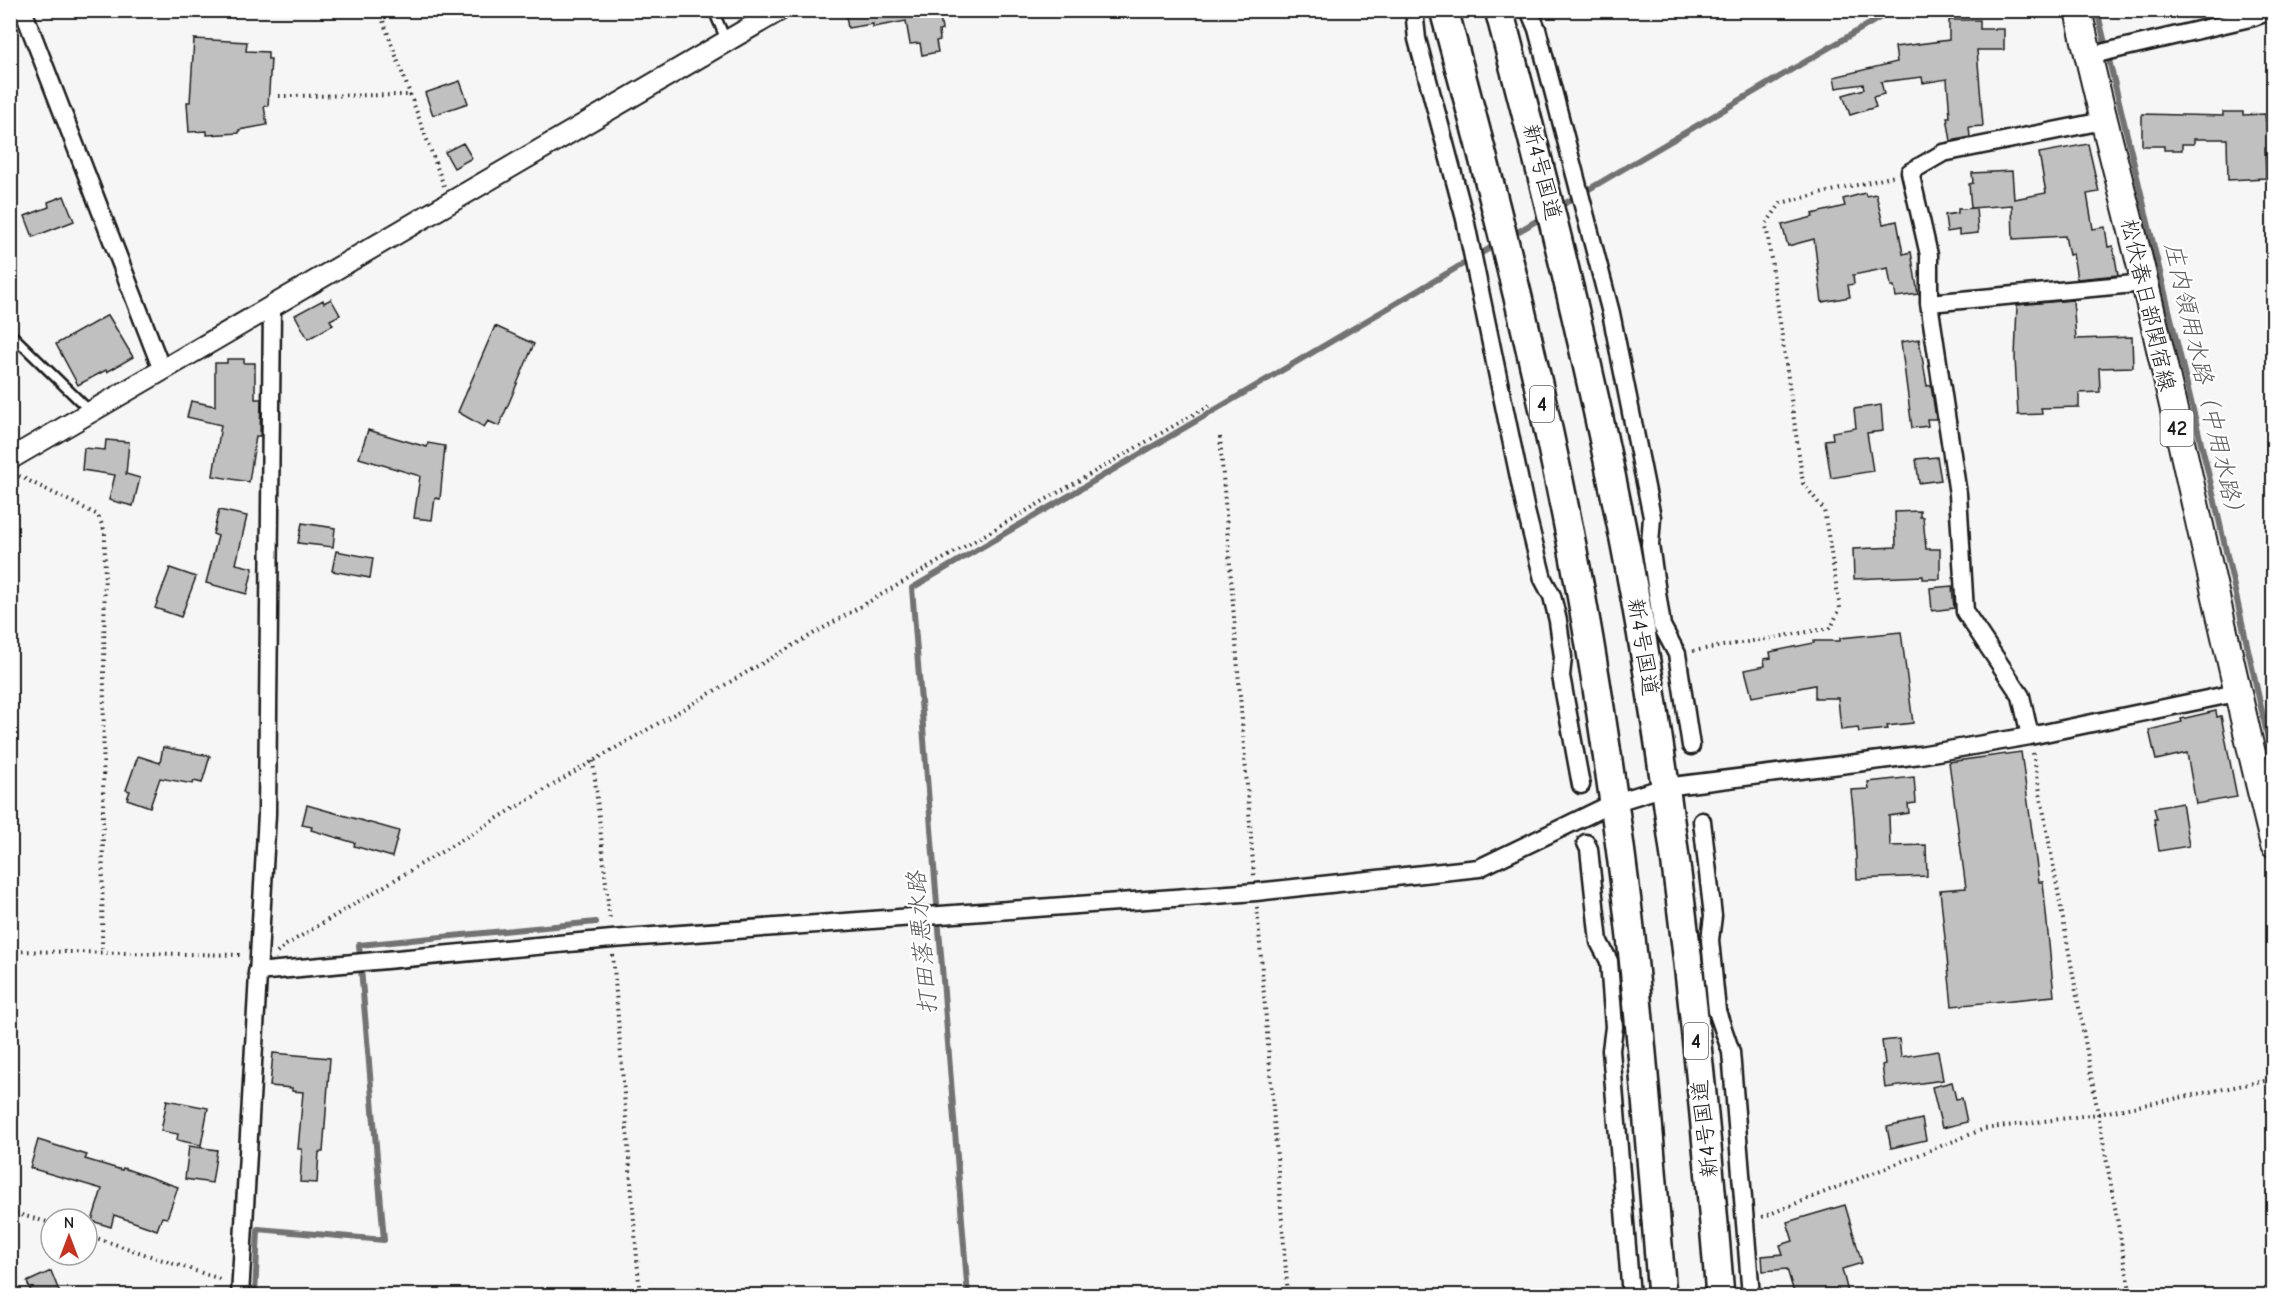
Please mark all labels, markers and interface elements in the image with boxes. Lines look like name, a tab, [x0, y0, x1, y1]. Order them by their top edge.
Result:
street label: 新4号国道	[1517, 121, 1567, 223]
street label: 松伏春日部関宿線	[2116, 216, 2180, 394]
water label: 庄内領用水路（中用水路）	[2159, 240, 2251, 526]
road number: 4	[1530, 386, 1554, 422]
road number: 42	[2160, 410, 2194, 446]
street label: 新4号国道	[1622, 596, 1664, 698]
water label: 打田落悪水路	[902, 868, 942, 1016]
road number: 4	[1684, 1023, 1708, 1059]
street label: 新4号国道	[1687, 1079, 1723, 1179]
north arrow	[39, 1207, 99, 1267]
text: N	[64, 1214, 74, 1232]

